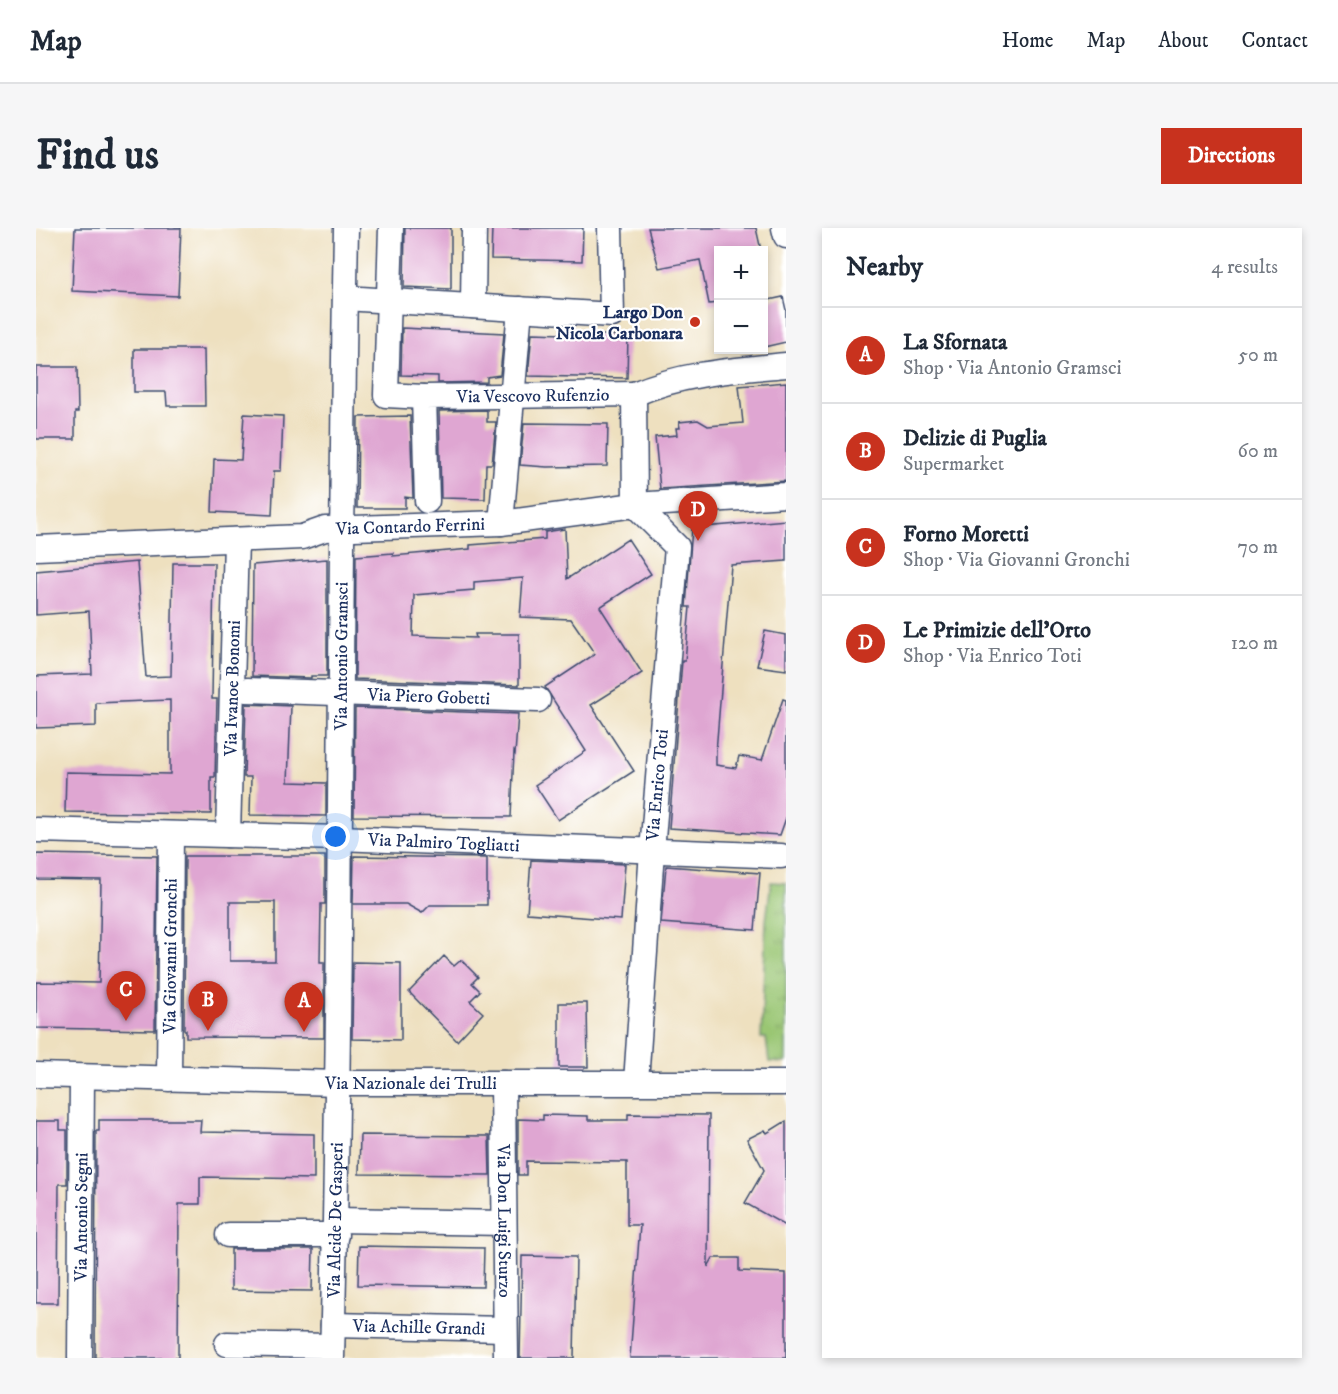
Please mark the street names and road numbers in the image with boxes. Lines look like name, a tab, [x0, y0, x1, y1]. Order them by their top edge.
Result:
street label: Via Vescovo Rufenzio	[455, 384, 610, 409]
street label: Via Contardo Ferrini	[334, 514, 485, 541]
street label: Via Antonio Gramsci	[331, 582, 354, 731]
street label: Via Ivanoe Bonomi	[220, 620, 246, 757]
street label: Via Piero Gobetti	[366, 684, 491, 710]
street label: Via Enrico Toti	[642, 728, 674, 843]
street label: Via Palmiro Togliatti	[367, 829, 520, 857]
street label: Via Giovanni Gronchi	[159, 878, 183, 1035]
street label: Via Nazionale dei Trulli	[324, 1073, 497, 1095]
street label: Via Alcide De Gasperi	[323, 1142, 348, 1299]
street label: Via Don Luigi Sturzo	[492, 1143, 515, 1298]
street label: Via Antonio Segni	[71, 1152, 93, 1283]
street label: Via Achille Grandi	[351, 1315, 486, 1341]

